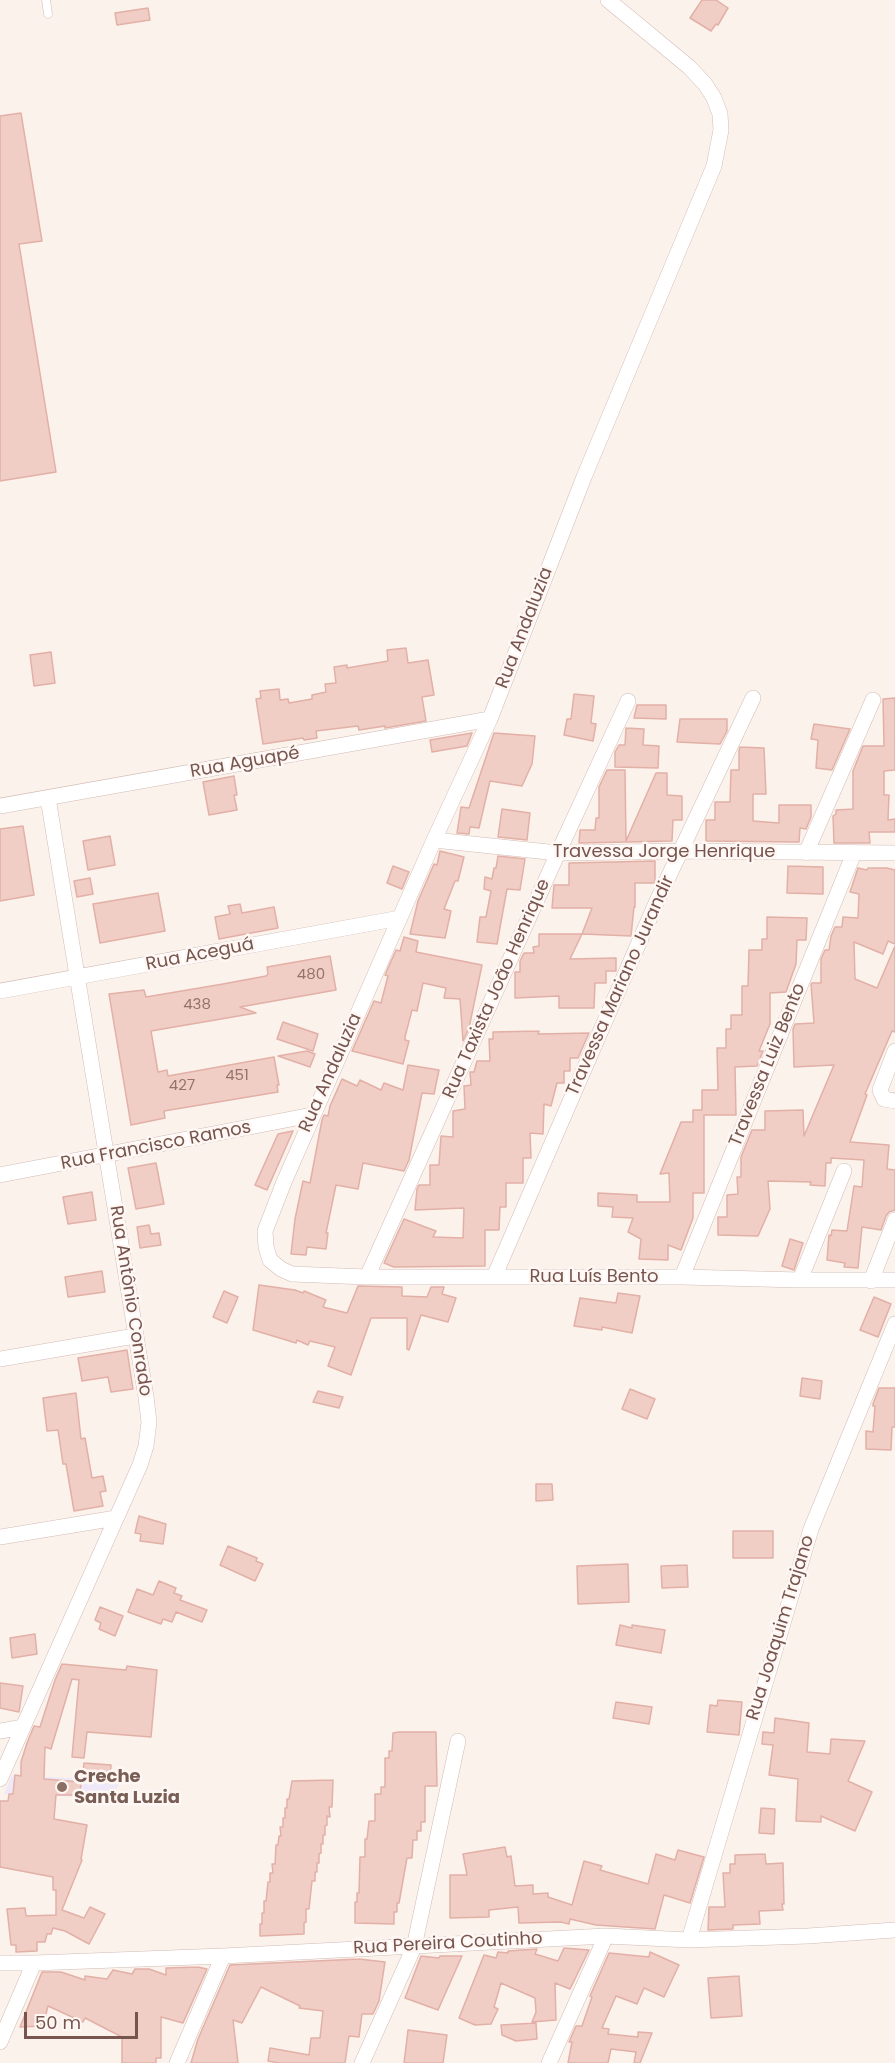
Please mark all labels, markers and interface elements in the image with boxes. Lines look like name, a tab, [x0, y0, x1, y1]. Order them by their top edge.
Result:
street label: Rua Andaluzia	[492, 564, 558, 692]
street label: Rua Aguapé	[189, 743, 301, 783]
street label: Travessa Jorge Henrique	[553, 841, 775, 863]
street label: Travessa Mariano Jurandir	[562, 872, 680, 1100]
street label: Rua Taxista João Henrique	[439, 876, 555, 1102]
street label: Rua Aceguá	[144, 934, 256, 976]
house number: 480	[297, 966, 325, 984]
street label: Travessa Luiz Bento	[725, 980, 811, 1150]
house number: 438	[183, 996, 211, 1014]
street label: Rua Andaluzia	[295, 1010, 367, 1136]
house number: 451	[225, 1067, 249, 1085]
house number: 427	[169, 1077, 195, 1095]
street label: Rua Francisco Ramos	[59, 1117, 253, 1175]
street label: Rua Antônio Conrado	[104, 1204, 156, 1398]
street label: Rua Luís Bento	[529, 1266, 659, 1288]
street label: Rua Joaquim Trajano	[743, 1533, 819, 1723]
place label: Creche Santa Luzia	[74, 1766, 180, 1808]
marker: Creche Santa Luzia	[55, 1780, 69, 1794]
street label: Rua Pereira Coutinho	[353, 1928, 543, 1960]
scale bar	[27, 2000, 141, 2038]
text: 50 m	[35, 2010, 81, 2035]

